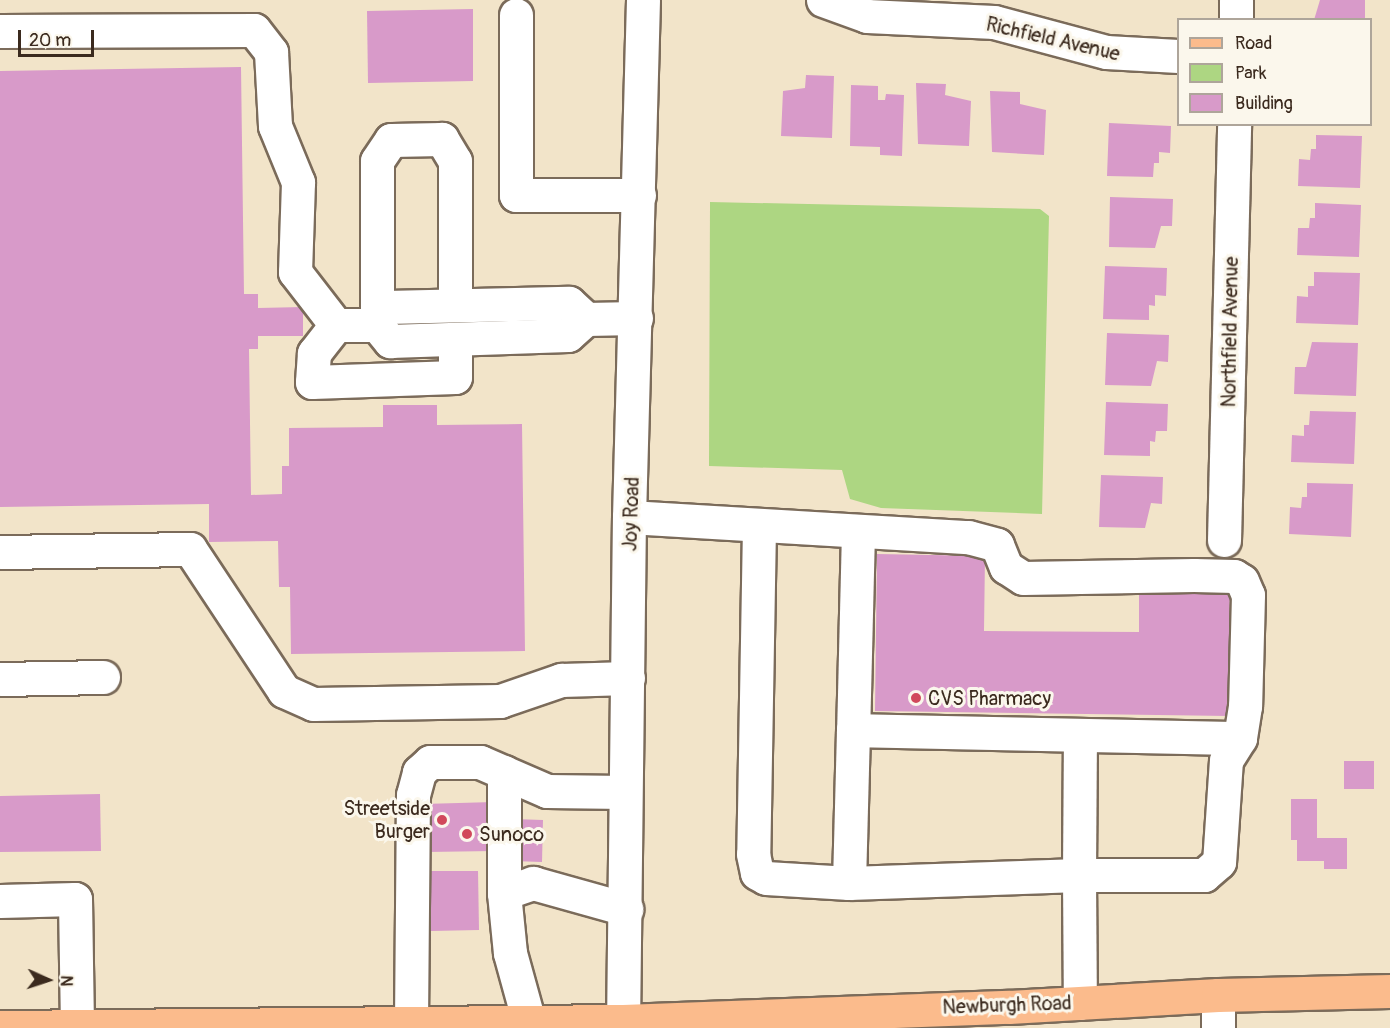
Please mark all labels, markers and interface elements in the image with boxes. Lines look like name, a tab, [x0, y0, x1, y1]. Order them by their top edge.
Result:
street label: Richfield Avenue	[984, 12, 1122, 66]
scale bar	[21, 18, 98, 56]
legend	[1177, 18, 1372, 126]
text: 20 m	[29, 29, 71, 52]
text: Road	[1235, 32, 1272, 55]
text: Park	[1235, 62, 1267, 85]
text: Building	[1235, 92, 1293, 115]
street label: Northfield Avenue	[1217, 256, 1243, 408]
street label: Joy Road	[618, 476, 644, 552]
place label: CVS Pharmacy	[928, 686, 1051, 710]
marker: CVS Pharmacy	[909, 691, 923, 705]
place label: Streetside Burger	[343, 796, 430, 843]
marker: Streetside Burger	[435, 813, 449, 827]
place label: Sunoco	[479, 822, 544, 846]
marker: Sunoco	[460, 827, 474, 841]
north arrow	[18, 950, 78, 1010]
text: N	[56, 975, 76, 987]
street label: Newburgh Road	[942, 991, 1072, 1019]

